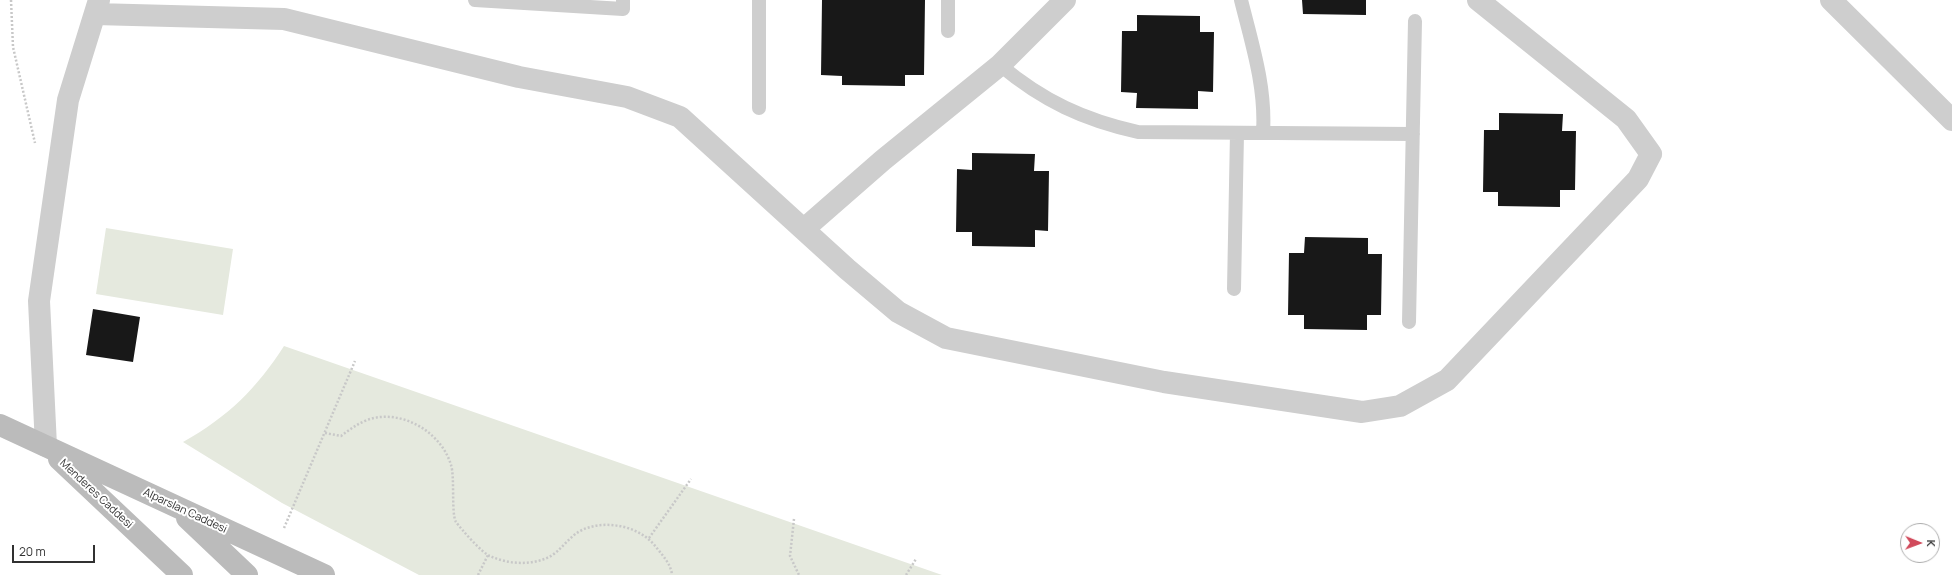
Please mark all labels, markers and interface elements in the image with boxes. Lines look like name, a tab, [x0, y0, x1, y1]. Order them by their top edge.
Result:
street label: Menderes Caddesi	[57, 457, 135, 531]
street label: Alparslan Caddesi	[141, 486, 229, 536]
north arrow	[1900, 523, 1940, 563]
scale bar	[14, 537, 97, 563]
text: K	[1924, 540, 1939, 547]
text: 20 m	[19, 543, 46, 560]

